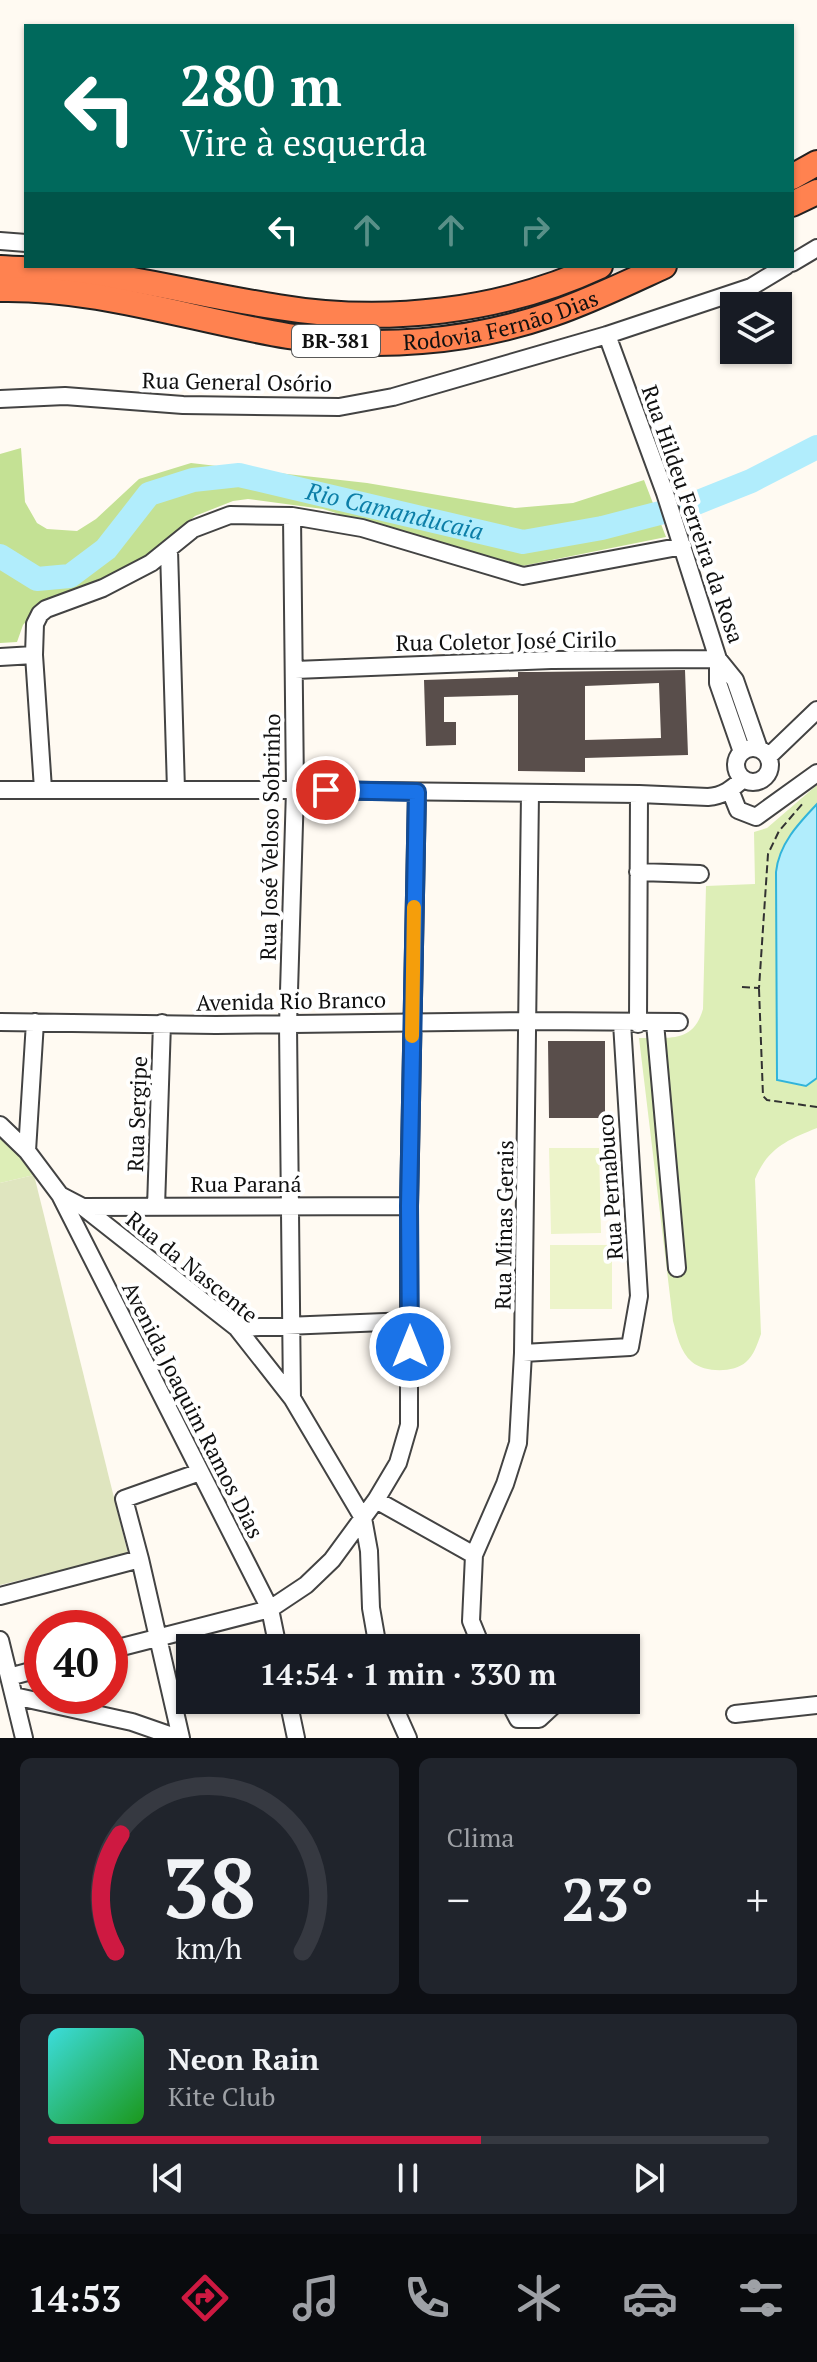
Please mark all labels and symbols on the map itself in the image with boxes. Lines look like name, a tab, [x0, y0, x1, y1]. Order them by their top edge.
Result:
street label: Rodovia Fernão Dias	[402, 283, 602, 356]
road number: BR-381	[292, 325, 380, 357]
street label: Rua General Osório	[142, 365, 332, 398]
street label: Rua Hildeu Ferreira da Rosa	[636, 381, 751, 647]
water label: Rio Camanducaia	[302, 474, 487, 547]
street label: Rua Coletor José Cirilo	[395, 624, 617, 657]
street label: Rua José Veloso Sobrinho	[253, 713, 286, 961]
pin	[292, 756, 360, 824]
street label: Avenida Rio Branco	[196, 984, 386, 1017]
street label: Rua Sergipe	[120, 1055, 153, 1173]
street label: Rua Pernabuco	[590, 1113, 629, 1261]
street label: Rua Minas Gerais	[488, 1140, 519, 1310]
street label: Rua Paraná	[190, 1169, 302, 1198]
street label: Rua da Nascente	[120, 1204, 264, 1329]
street label: Avenida Joaquim Ramos Dias	[116, 1277, 271, 1543]
position arrow	[368, 1305, 452, 1389]
speed limit sign: 40	[24, 1610, 128, 1714]

